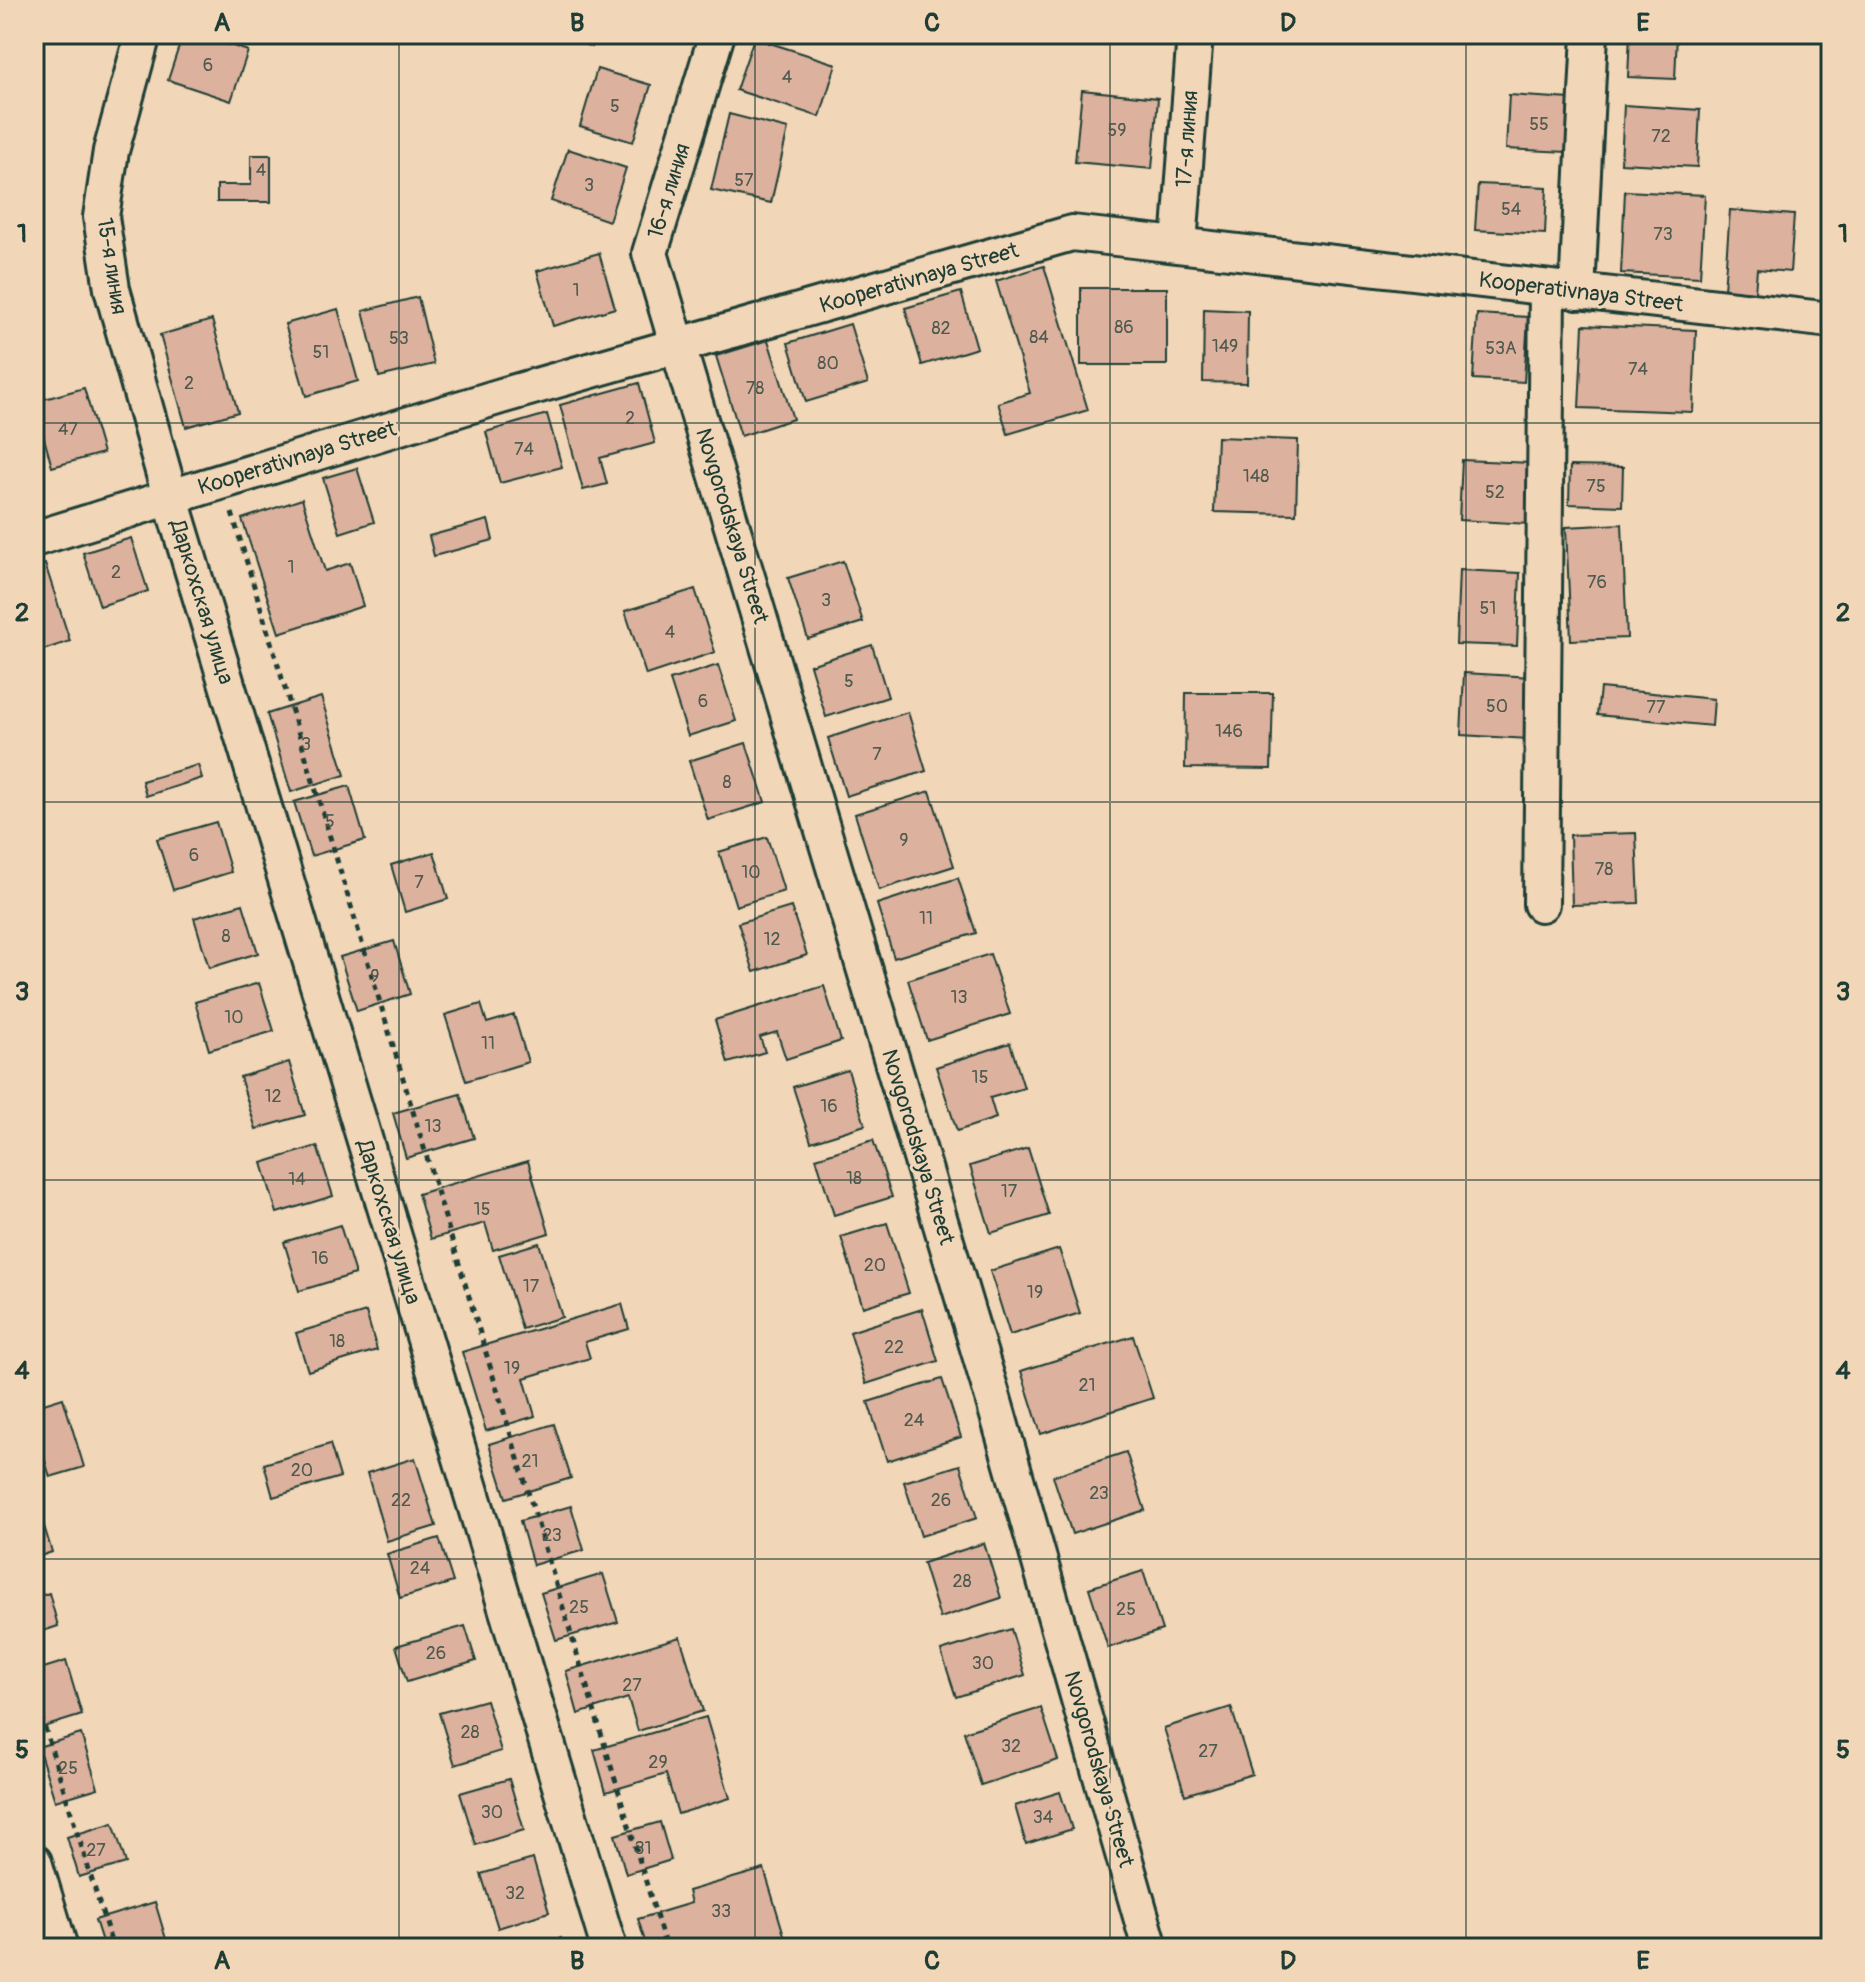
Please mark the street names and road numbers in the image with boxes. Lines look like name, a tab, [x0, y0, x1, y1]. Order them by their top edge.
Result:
street label: 17-я линия	[1170, 90, 1204, 188]
street label: 16-я линия	[641, 140, 697, 242]
street label: 15-я линия	[91, 216, 133, 316]
street label: Kooperativnaya Street	[816, 236, 1022, 320]
street label: Kooperativnaya Street	[1477, 266, 1685, 318]
street label: Kooperativnaya Street	[194, 414, 400, 501]
street label: Novgorodskaya Street	[689, 425, 775, 627]
street label: Даркохская улица	[163, 515, 240, 688]
street label: Novgorodskaya Street	[875, 1046, 961, 1248]
street label: Даркохская улица	[350, 1135, 427, 1308]
street label: Novgorodskaya Street	[1058, 1668, 1140, 1870]

